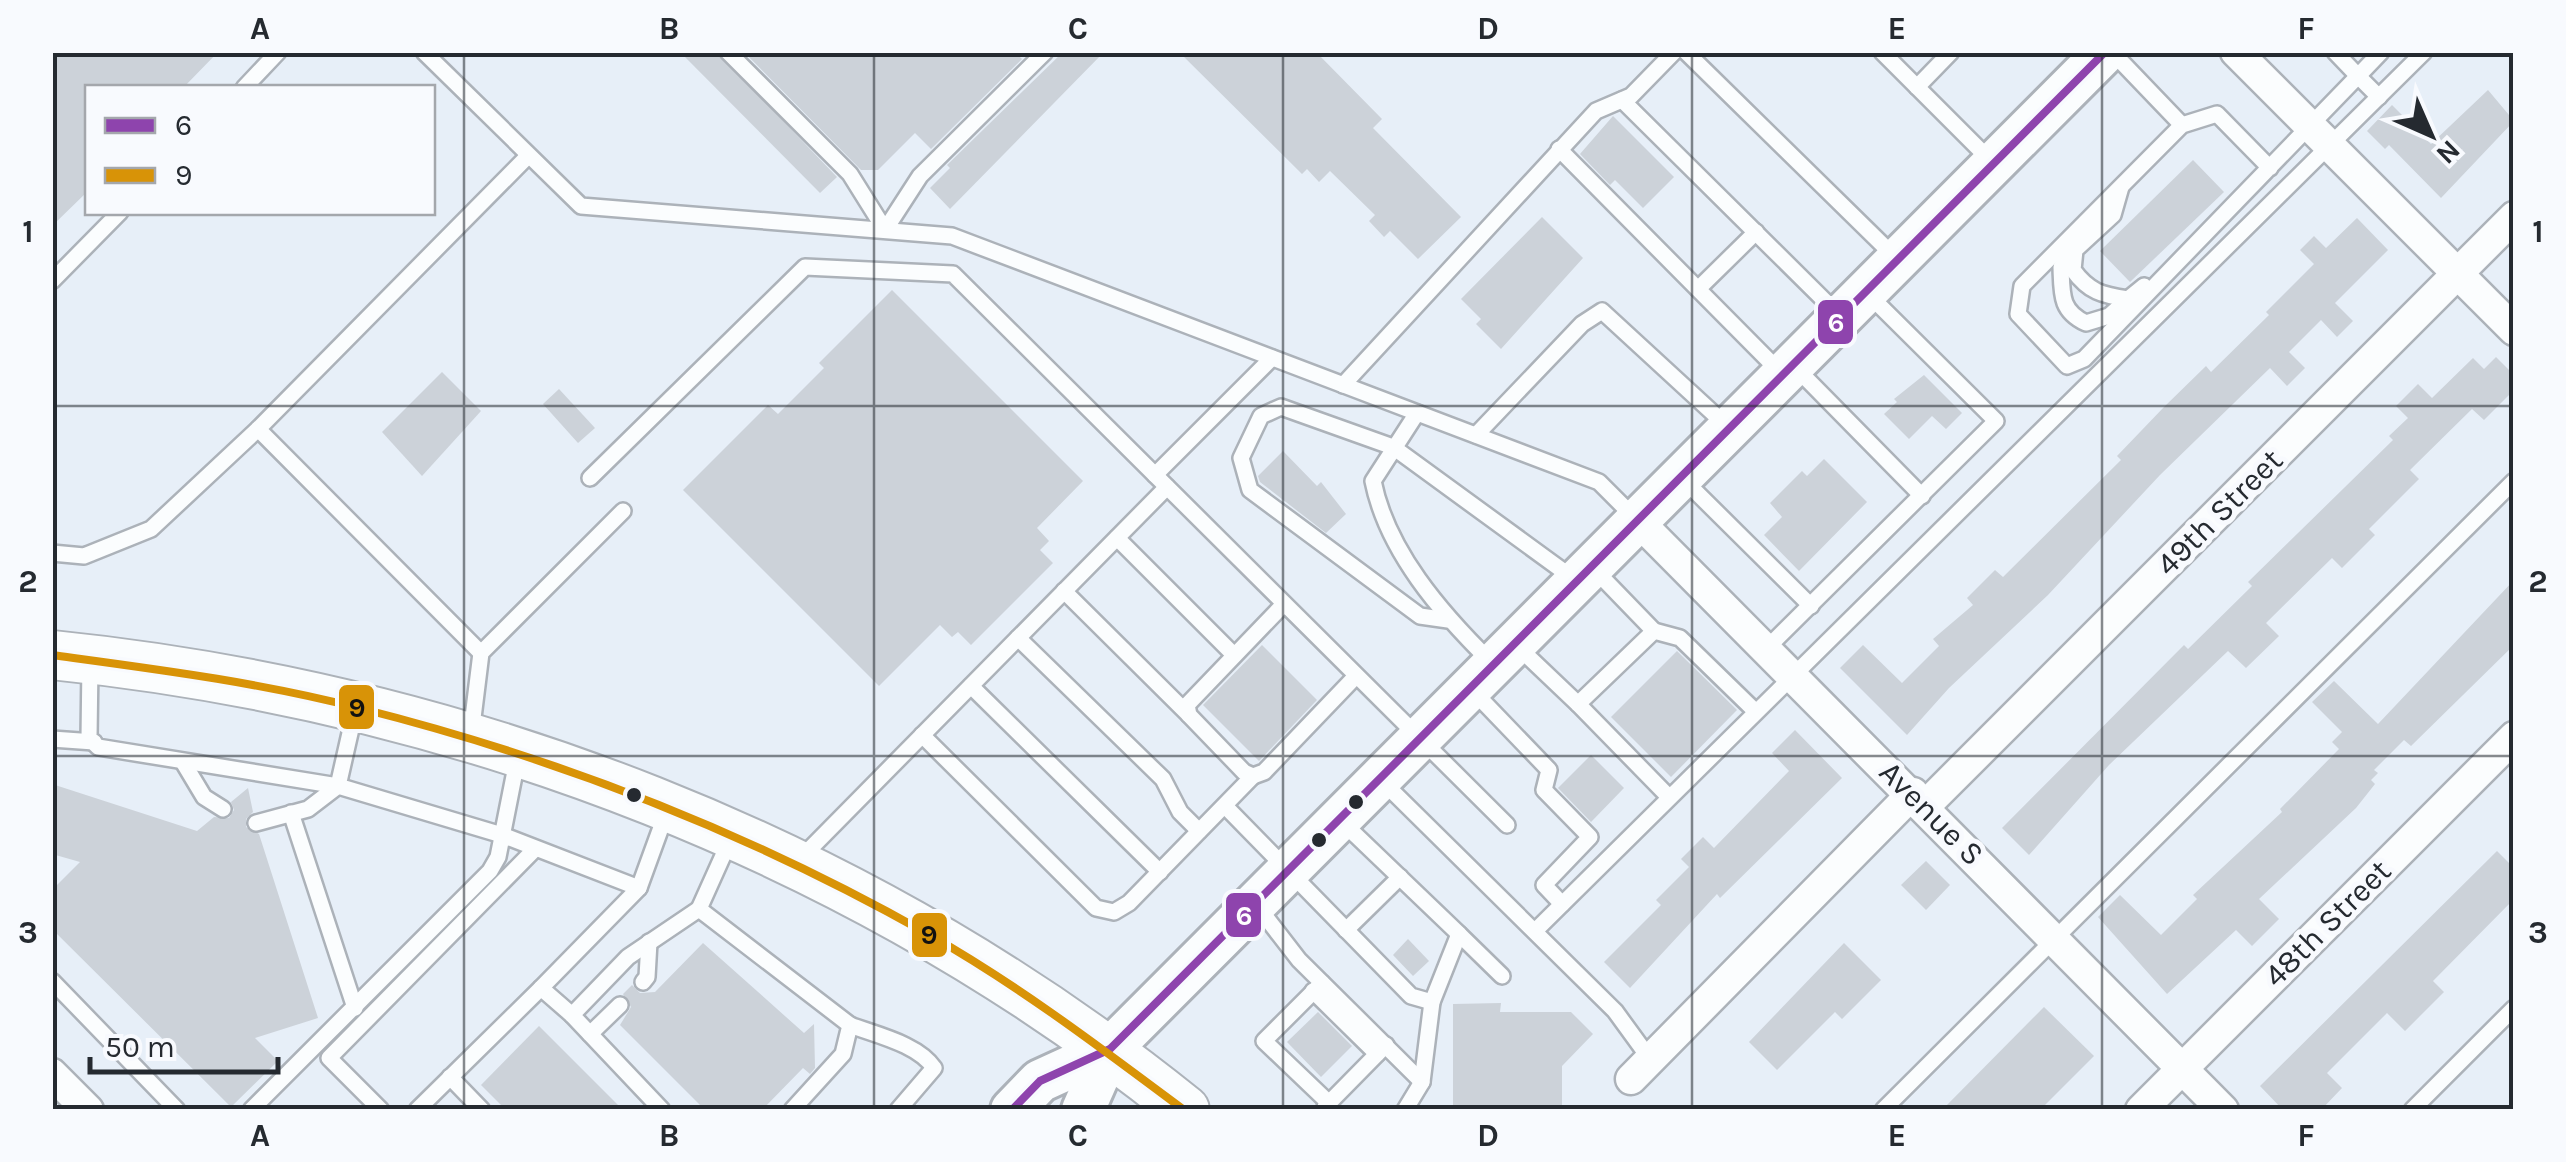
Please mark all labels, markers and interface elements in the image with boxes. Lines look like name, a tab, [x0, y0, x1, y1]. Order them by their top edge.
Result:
text: A	[250, 10, 270, 47]
text: B	[659, 10, 679, 47]
text: C	[1068, 10, 1088, 47]
text: D	[1477, 10, 1499, 47]
text: E	[1888, 10, 1906, 47]
text: F	[2297, 10, 2315, 47]
legend	[85, 85, 435, 215]
north arrow	[2381, 85, 2481, 185]
text: 6	[175, 107, 192, 143]
text: N	[2430, 134, 2467, 171]
text: 9	[175, 157, 192, 193]
text: 1	[22, 213, 34, 250]
text: 1	[2532, 213, 2544, 250]
line badge: 6	[1816, 298, 1855, 346]
text: 6	[1828, 306, 1845, 339]
street label: 49th Street	[2149, 442, 2290, 583]
text: 2	[18, 563, 38, 600]
text: 2	[2528, 563, 2548, 600]
line badge: 9	[337, 683, 376, 731]
text: 9	[348, 691, 366, 724]
street label: Avenue S	[1872, 754, 1991, 873]
unlabelled marker	[624, 785, 644, 805]
unlabelled marker	[1346, 792, 1366, 812]
unlabelled marker	[1309, 830, 1329, 850]
street label: 48th Street	[2256, 852, 2399, 995]
line badge: 6	[1224, 891, 1263, 939]
text: 6	[1236, 899, 1253, 932]
line badge: 9	[910, 911, 949, 959]
text: 3	[18, 914, 38, 951]
text: 3	[2528, 914, 2548, 951]
text: 9	[920, 918, 938, 951]
scale bar	[90, 1012, 278, 1074]
text: 50 m	[105, 1029, 175, 1065]
text: A	[250, 1117, 270, 1154]
text: B	[659, 1117, 679, 1154]
text: C	[1068, 1117, 1088, 1154]
text: D	[1477, 1117, 1499, 1154]
text: E	[1888, 1117, 1906, 1154]
text: F	[2297, 1117, 2315, 1154]

